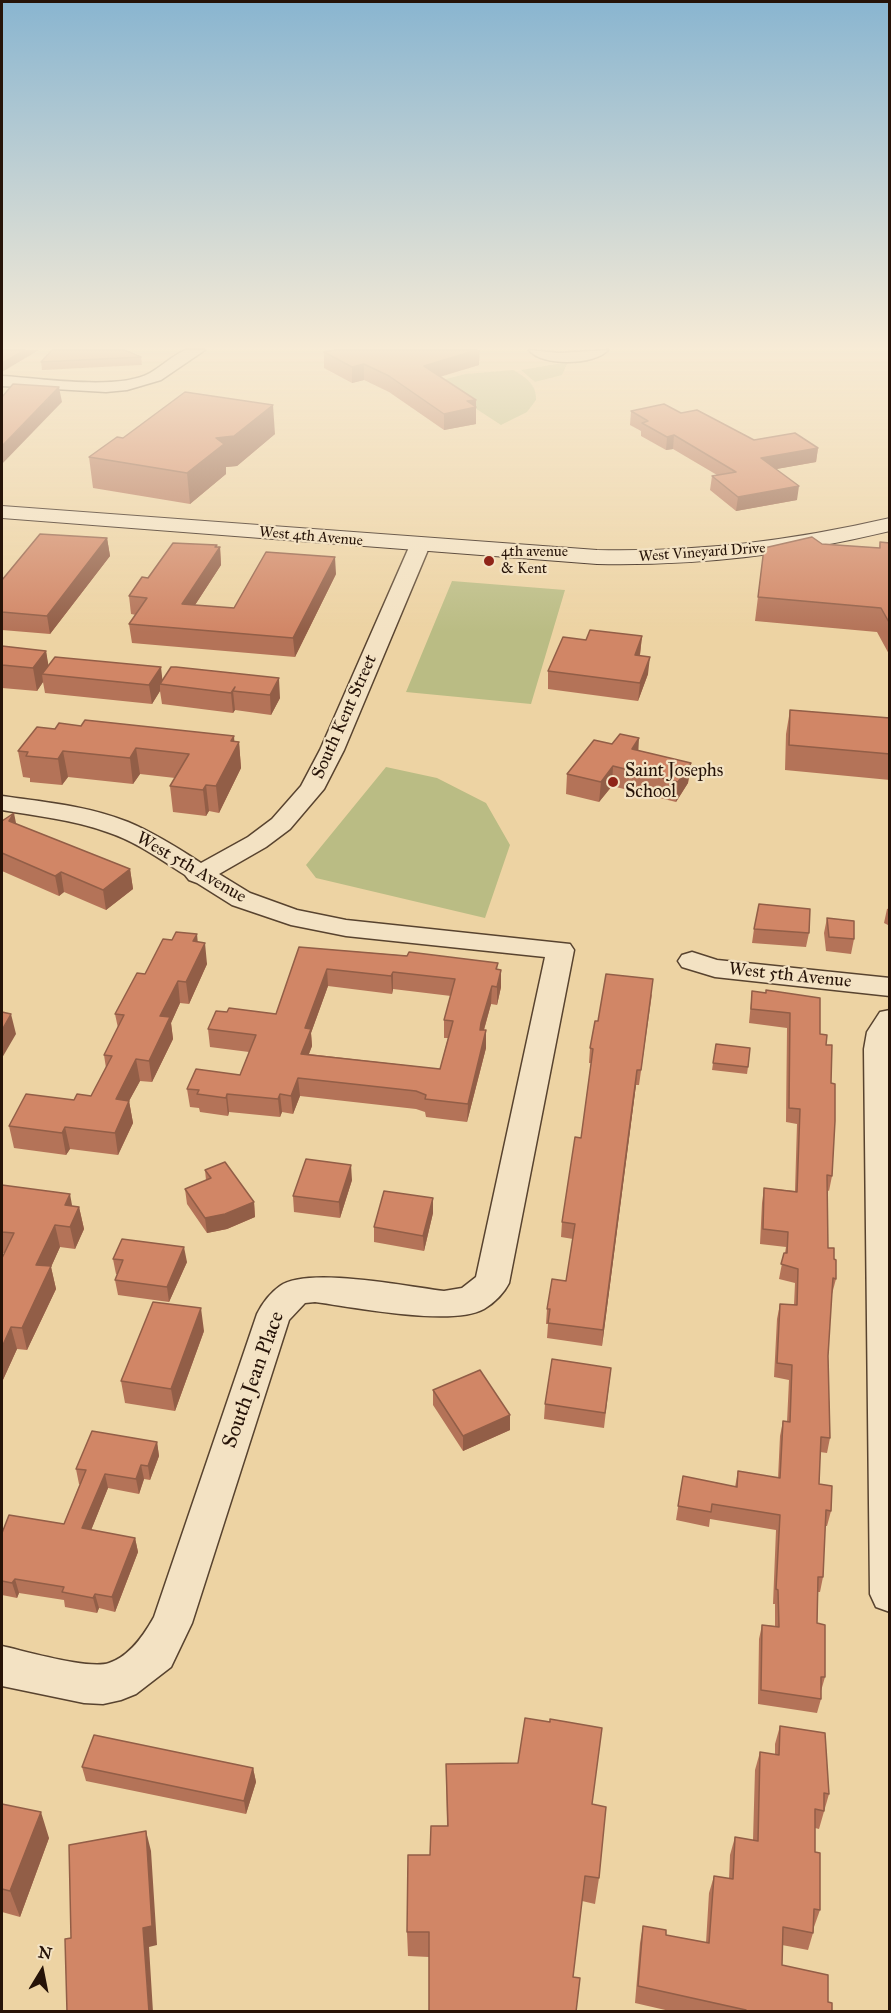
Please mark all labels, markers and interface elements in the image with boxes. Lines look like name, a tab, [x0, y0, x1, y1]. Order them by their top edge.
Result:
street label: West 4th Avenue	[258, 523, 364, 551]
street label: West Vineyard Drive	[638, 540, 766, 566]
place label: 4th avenue & Kent	[501, 543, 568, 578]
marker: 4th avenue & Kent	[482, 554, 496, 568]
street label: South Kent Street	[308, 651, 382, 783]
place label: Saint Josephs School	[625, 761, 723, 804]
marker: Saint Josephs School	[606, 775, 620, 789]
street label: West 5th Avenue	[132, 828, 250, 908]
street label: West 5th Avenue	[728, 959, 852, 993]
street label: South Jean Place	[218, 1308, 290, 1452]
north arrow	[12, 1941, 72, 2001]
text: N	[37, 1942, 54, 1963]

